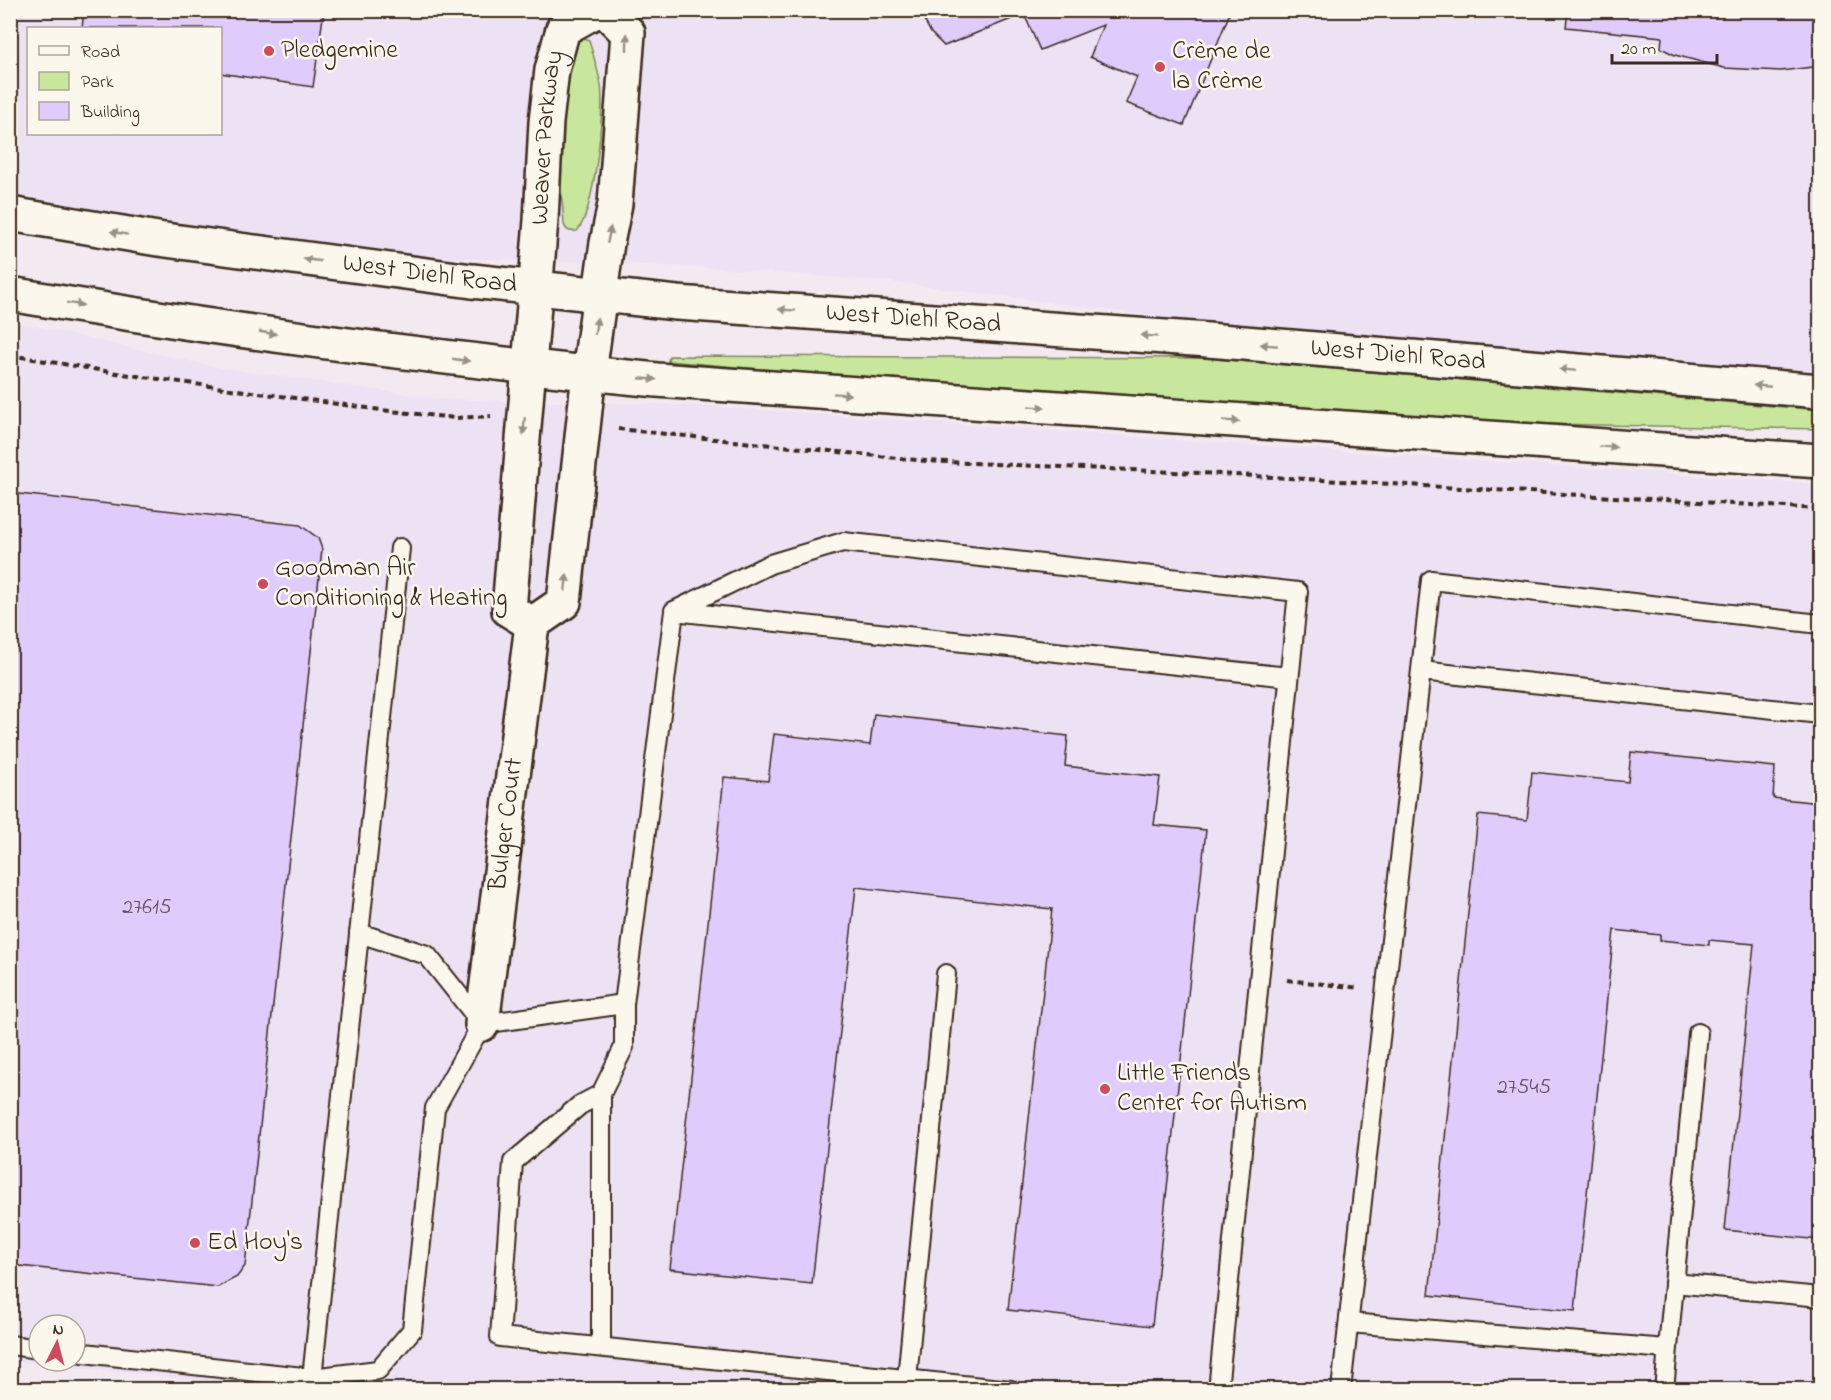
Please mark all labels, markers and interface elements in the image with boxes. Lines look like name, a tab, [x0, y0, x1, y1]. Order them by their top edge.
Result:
legend	[27, 27, 222, 135]
scale bar	[1612, 27, 1717, 65]
place label: Pledgemine	[281, 32, 398, 70]
one-way arrow	[622, 32, 632, 51]
place label: Crème de la Crème	[1172, 33, 1271, 101]
text: 20 m	[1621, 37, 1656, 63]
text: Road	[81, 40, 120, 66]
marker: Pledgemine	[262, 44, 276, 58]
street label: Weaver Parkway	[522, 46, 576, 226]
marker: Crème de la Crème	[1153, 60, 1167, 74]
text: Park	[81, 70, 114, 96]
text: Building	[80, 100, 140, 127]
one-way arrow	[605, 226, 614, 245]
one-way arrow	[110, 228, 129, 237]
street label: West Diehl Road	[340, 245, 519, 305]
one-way arrow	[303, 255, 322, 264]
street label: West Diehl Road	[824, 294, 1003, 345]
one-way arrow	[66, 300, 85, 309]
one-way arrow	[778, 306, 797, 315]
one-way arrow	[591, 317, 600, 336]
one-way arrow	[259, 329, 278, 338]
street label: West Diehl Road	[1309, 330, 1487, 382]
one-way arrow	[1140, 331, 1159, 341]
one-way arrow	[1259, 340, 1278, 350]
one-way arrow	[452, 355, 471, 364]
one-way arrow	[1558, 365, 1577, 375]
one-way arrow	[638, 374, 657, 384]
one-way arrow	[1753, 381, 1772, 391]
one-way arrow	[832, 389, 851, 399]
one-way arrow	[1027, 403, 1046, 412]
one-way arrow	[519, 416, 529, 435]
one-way arrow	[1222, 416, 1241, 426]
one-way arrow	[1598, 442, 1617, 451]
place label: Goodman Air Conditioning & Heating	[275, 550, 507, 618]
one-way arrow	[562, 573, 571, 592]
marker: Goodman Air Conditioning & Heating	[256, 577, 270, 591]
street label: Bulger Court	[480, 755, 534, 894]
house number: 27615	[122, 892, 172, 924]
place label: Little Friends Center for Autism	[1117, 1055, 1307, 1123]
house number: 27545	[1497, 1072, 1551, 1104]
marker: Little Friends Center for Autism	[1098, 1082, 1112, 1096]
place label: Ed Hoy's	[207, 1224, 303, 1262]
marker: Ed Hoy's	[188, 1236, 202, 1250]
north arrow	[27, 1313, 87, 1373]
text: N	[52, 1318, 65, 1343]

